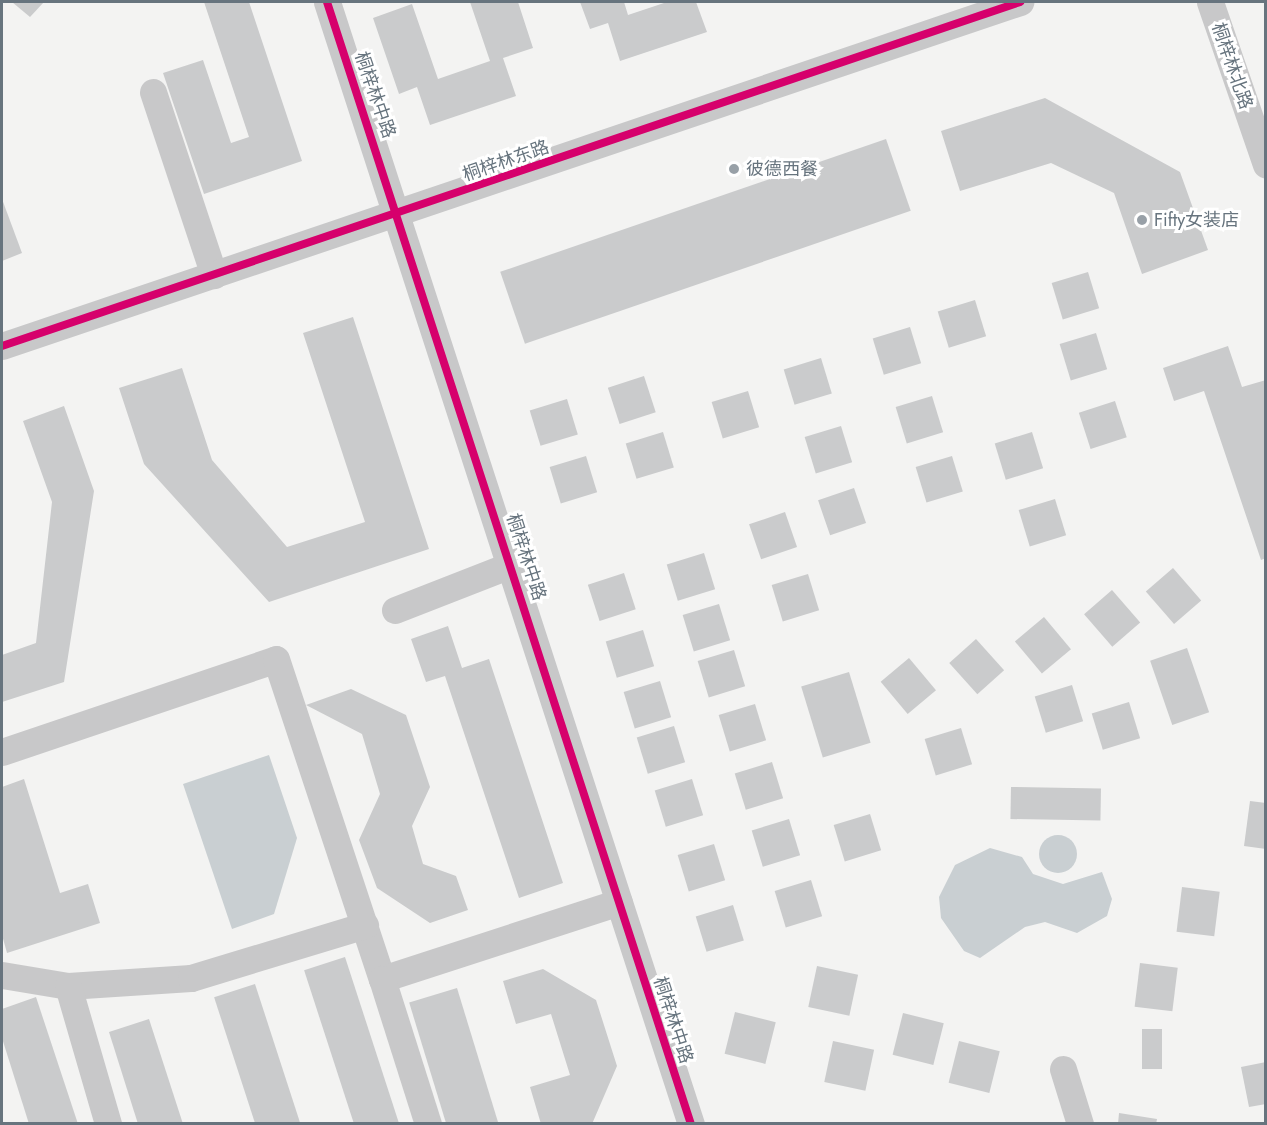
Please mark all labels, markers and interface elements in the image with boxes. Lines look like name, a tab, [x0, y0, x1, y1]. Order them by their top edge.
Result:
street label: 桐梓林北路	[1207, 20, 1257, 112]
street label: 桐梓林中路	[350, 49, 400, 141]
street label: 桐梓林东路	[460, 136, 552, 186]
place label: 彼德西餐	[746, 158, 818, 180]
marker: 彼德西餐	[727, 162, 741, 176]
place label: Fifty女装店	[1154, 209, 1239, 231]
marker: Fifty女装店	[1135, 213, 1149, 227]
street label: 桐梓林中路	[502, 511, 550, 603]
street label: 桐梓林中路	[649, 974, 697, 1066]

